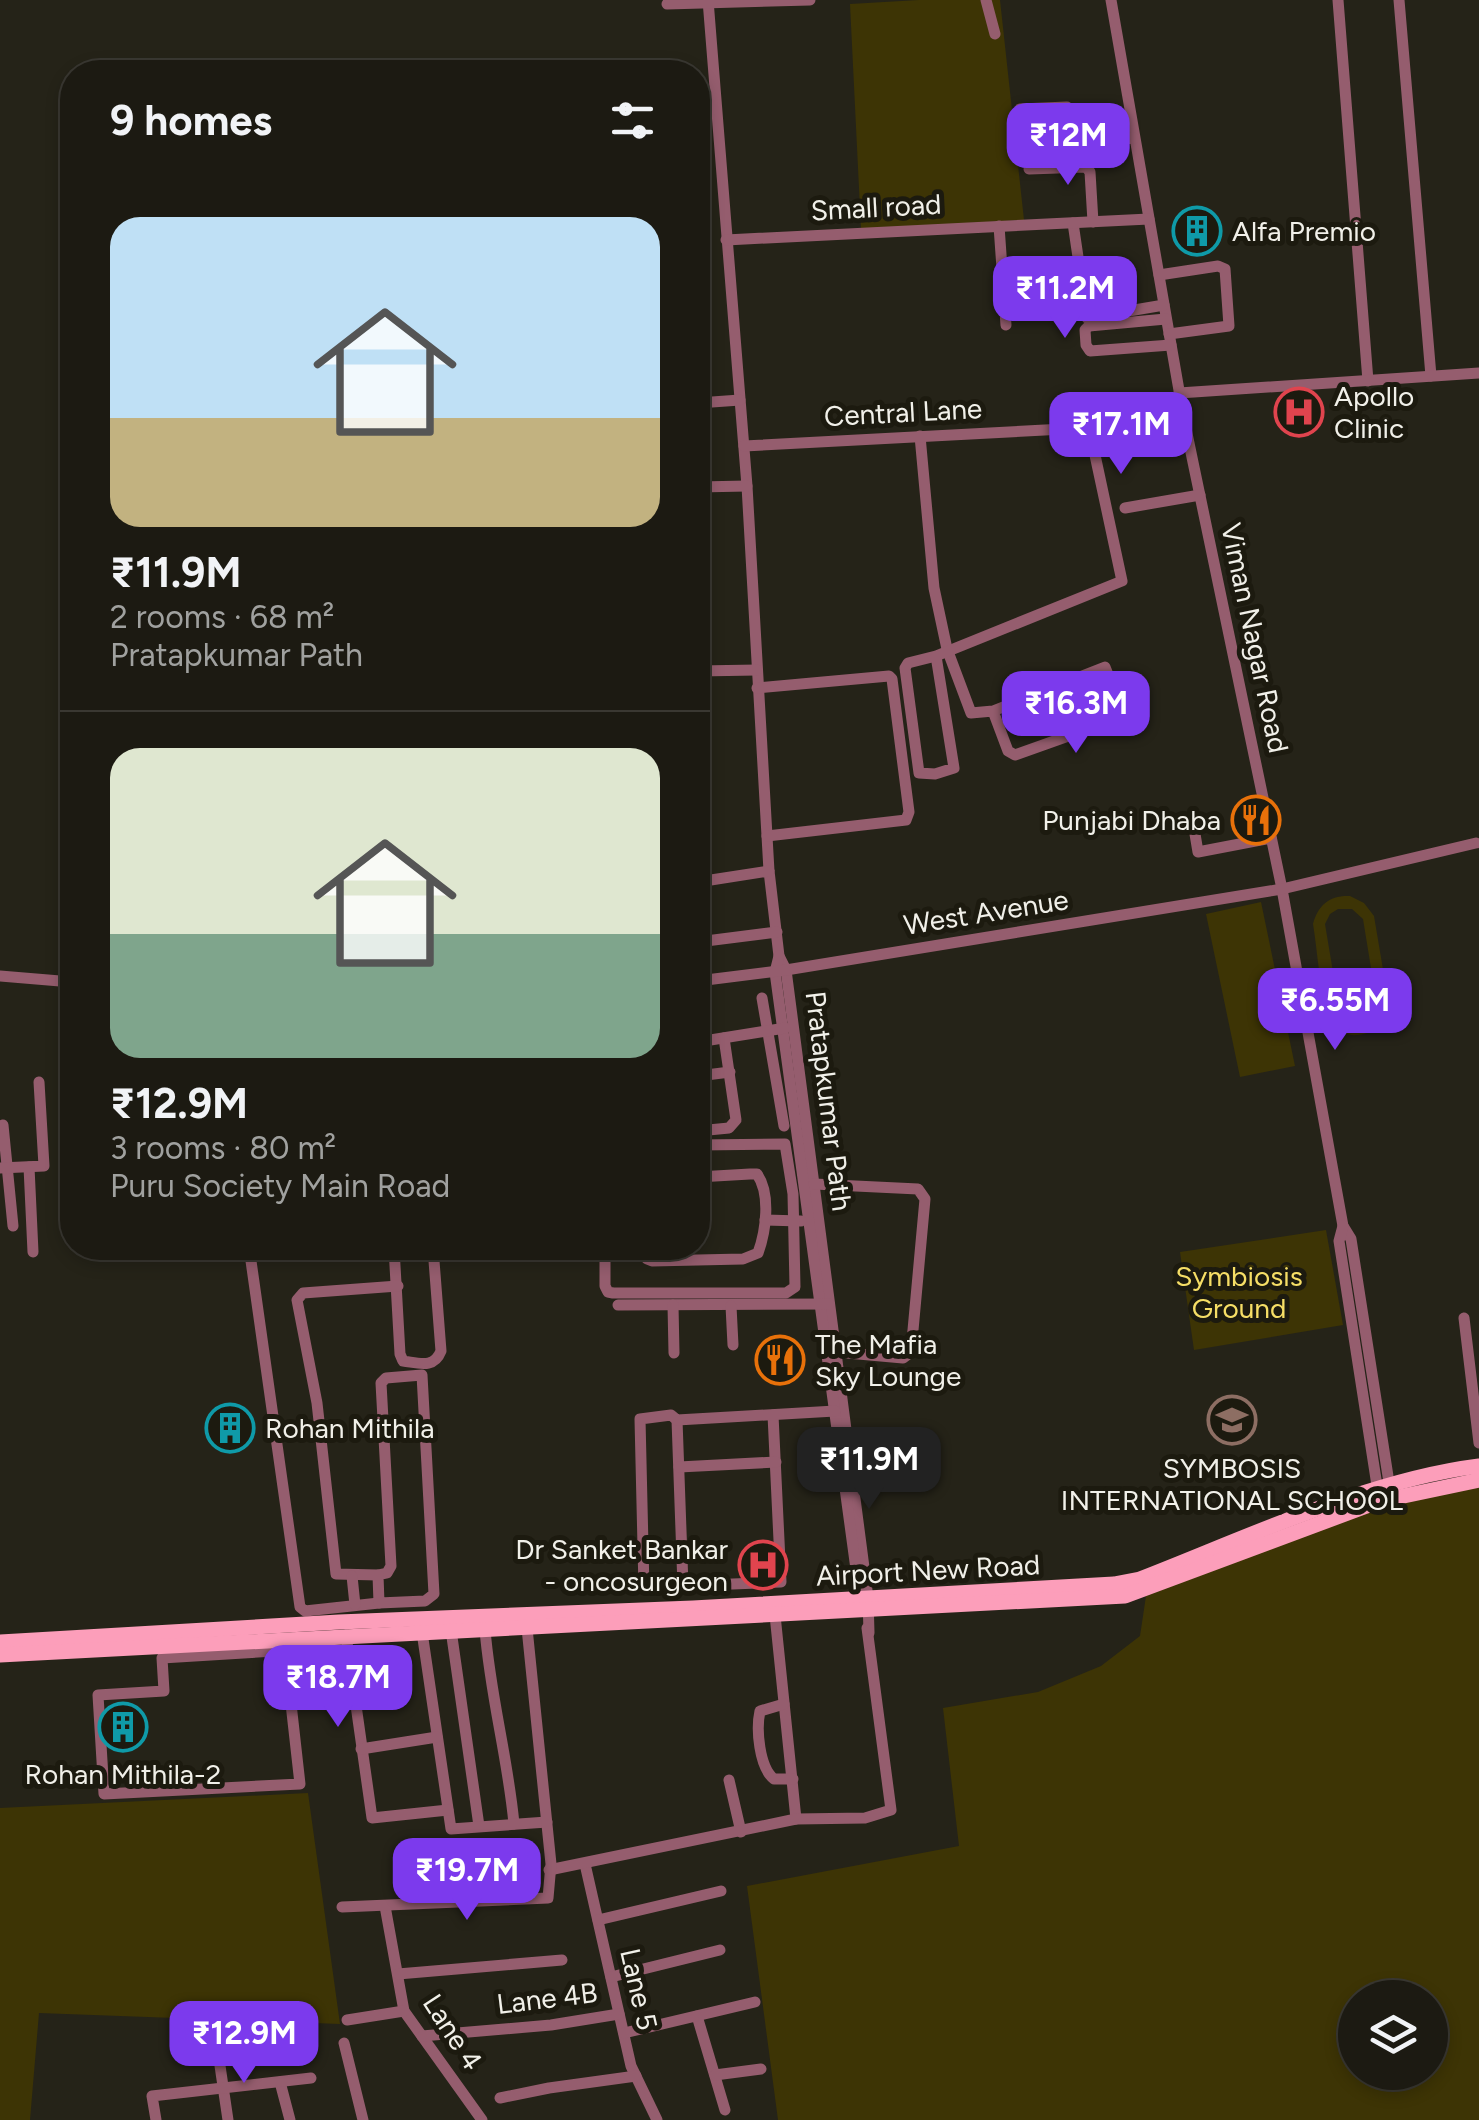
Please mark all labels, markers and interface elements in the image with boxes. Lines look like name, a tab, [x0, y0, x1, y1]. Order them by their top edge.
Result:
icon: filters	[605, 93, 660, 148]
text: 9 homes	[110, 95, 272, 146]
pin: ₹12M	[1009, 103, 1127, 188]
text: ₹12M	[1029, 116, 1107, 154]
street label: Small road	[810, 187, 942, 227]
building icon: Alfa Premio	[1171, 205, 1223, 257]
place label: Alfa Premio	[1232, 214, 1376, 248]
pin: ₹11.2M	[984, 256, 1146, 341]
text: ₹11.2M	[1015, 269, 1115, 307]
icon: home	[295, 282, 475, 462]
place label: Apollo Clinic	[1334, 379, 1414, 445]
hospital icon: Apollo Clinic	[1273, 386, 1325, 438]
street label: Central Lane	[823, 391, 983, 433]
pin: ₹17.1M	[1040, 392, 1202, 477]
text: ₹17.1M	[1071, 405, 1171, 443]
street label: Viman Nagar Road	[1214, 520, 1296, 756]
text: ₹11.9M	[110, 547, 241, 598]
text: 2 rooms · 68 m²	[110, 598, 334, 636]
text: Pratapkumar Path	[110, 636, 363, 674]
pin: ₹16.3M	[995, 671, 1157, 756]
text: ₹16.3M	[1024, 684, 1128, 722]
restaurant icon: Punjabi Dhaba	[1230, 794, 1282, 846]
place label: Punjabi Dhaba	[1042, 803, 1221, 837]
icon: home	[295, 813, 475, 993]
street label: West Avenue	[901, 882, 1071, 942]
pin: ₹6.55M	[1254, 968, 1416, 1053]
text: ₹6.55M	[1280, 981, 1390, 1019]
street label: Pratapkumar Path	[799, 989, 859, 1213]
text: ₹12.9M	[110, 1078, 248, 1129]
text: 3 rooms · 80 m²	[110, 1129, 336, 1167]
text: Puru Society Main Road	[110, 1167, 450, 1205]
park label: Symbiosis Ground	[1175, 1259, 1303, 1325]
place label: The Mafia Sky Lounge	[815, 1327, 961, 1393]
restaurant icon: The Mafia Sky Lounge	[754, 1334, 806, 1386]
school or university icon: SYMBOSIS INTERNATIONAL SCHOOL	[1206, 1394, 1258, 1446]
building icon: Rohan Mithila	[204, 1402, 256, 1454]
place label: Rohan Mithila	[265, 1411, 435, 1445]
pin: ₹11.9M	[788, 1427, 950, 1512]
text: ₹11.9M	[819, 1440, 919, 1478]
place label: SYMBOSIS INTERNATIONAL SCHOOL	[1061, 1451, 1404, 1517]
place label: Dr Sanket Bankar - oncosurgeon	[515, 1532, 729, 1598]
hospital icon: Dr Sanket Bankar - oncosurgeon	[737, 1539, 789, 1591]
street label: Airport New Road	[815, 1547, 1041, 1593]
pin: ₹18.7M	[257, 1645, 419, 1730]
text: ₹18.7M	[285, 1658, 391, 1696]
building icon: Rohan Mithila-2	[97, 1701, 149, 1753]
place label: Rohan Mithila-2	[25, 1757, 221, 1791]
pin: ₹19.7M	[386, 1838, 548, 1923]
text: ₹19.7M	[415, 1851, 519, 1889]
street label: Lane 5	[613, 1945, 665, 2033]
street label: Lane 4B	[495, 1975, 599, 2021]
map controls	[1338, 1980, 1448, 2090]
button: layers	[1338, 1980, 1448, 2090]
street label: Lane 4	[416, 1987, 490, 2077]
pin: ₹12.9M	[163, 2001, 325, 2086]
text: ₹12.9M	[191, 2014, 297, 2052]

